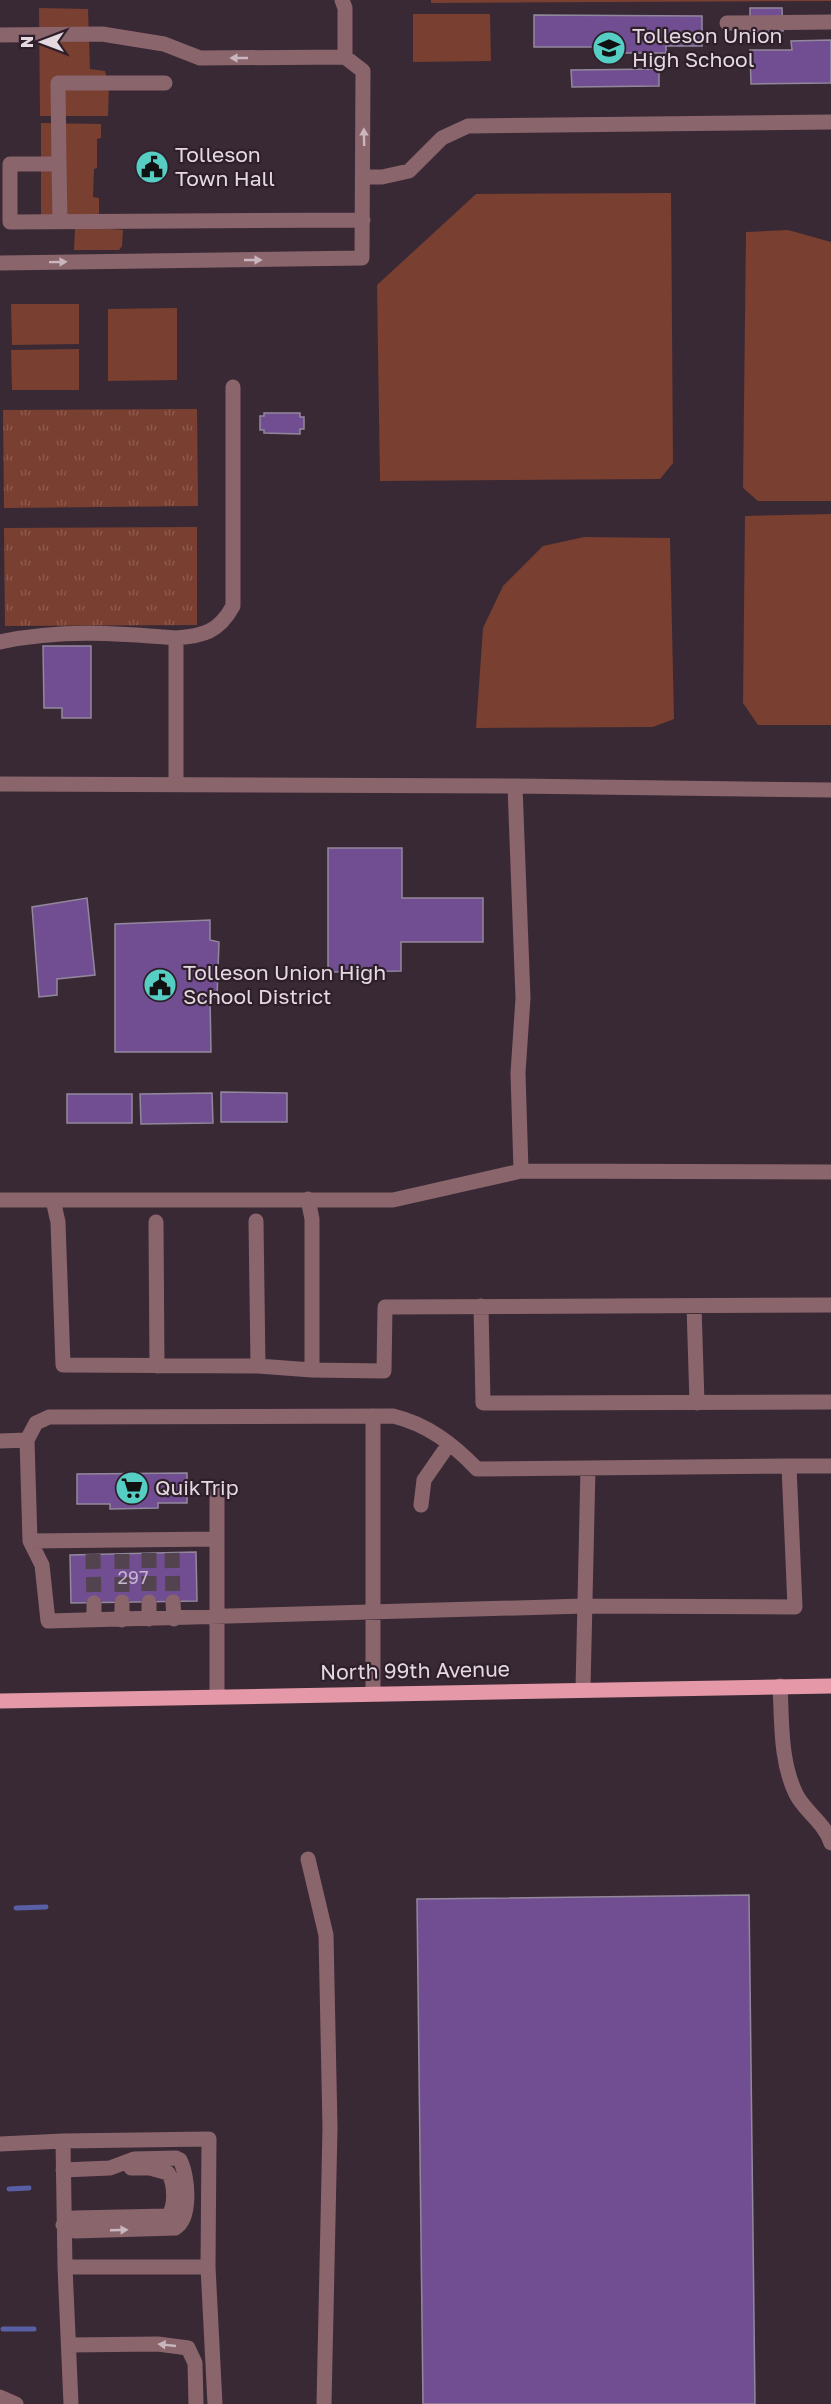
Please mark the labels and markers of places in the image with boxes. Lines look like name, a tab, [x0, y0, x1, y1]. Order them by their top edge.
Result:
place label: Tolleson Union High School	[632, 22, 782, 72]
school or university icon: Tolleson Union High School	[591, 30, 627, 66]
place label: Tolleson Town Hall	[175, 141, 275, 191]
public building icon: Tolleson Town Hall	[134, 149, 170, 185]
place label: Tolleson Union High School District	[183, 959, 386, 1009]
public building icon: Tolleson Union High School District	[142, 967, 178, 1003]
supermarket icon: QuikTrip	[114, 1470, 150, 1506]
place label: QuikTrip	[155, 1474, 239, 1500]

